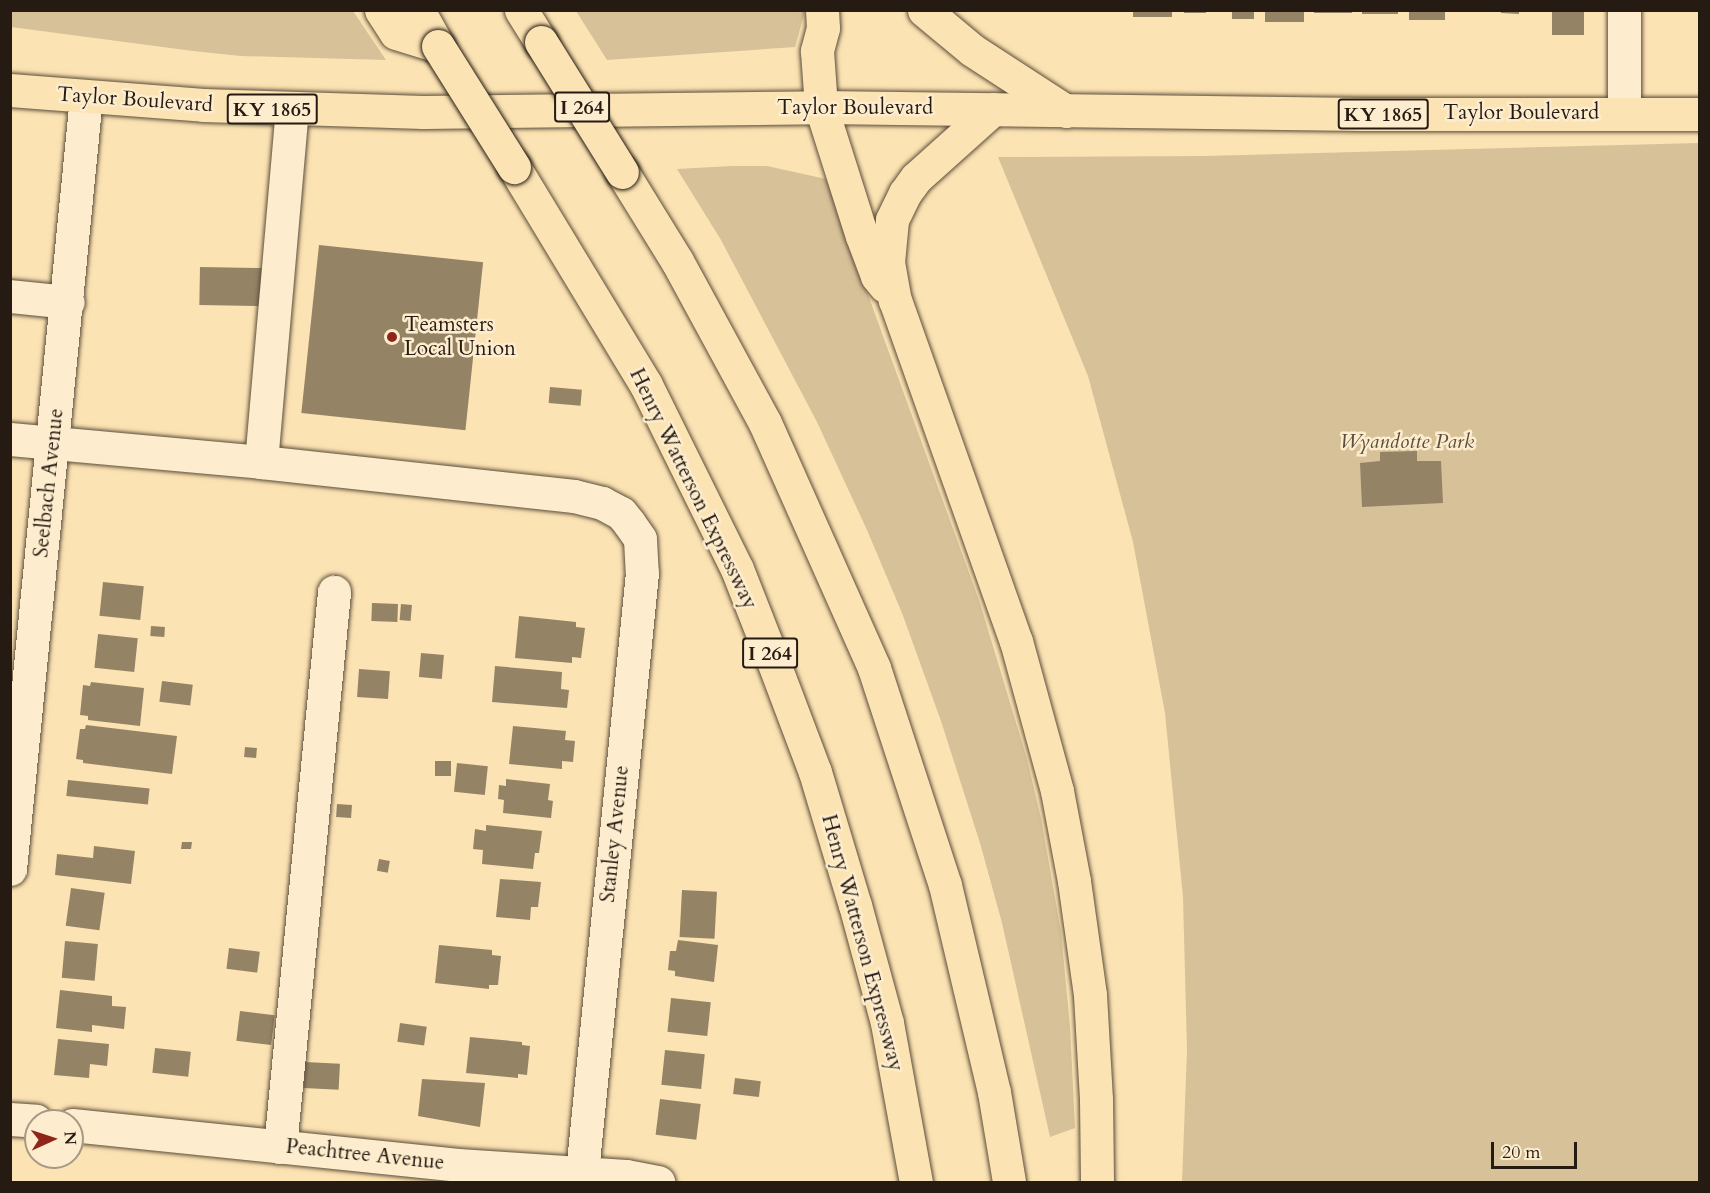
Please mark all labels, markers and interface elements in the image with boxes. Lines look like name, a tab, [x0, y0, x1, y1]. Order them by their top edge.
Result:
street label: Taylor Boulevard	[56, 82, 214, 118]
road number: I 264	[554, 90, 610, 124]
road number: KY 1865	[226, 92, 318, 126]
street label: Taylor Boulevard	[777, 95, 933, 121]
road number: KY 1865	[1336, 97, 1430, 131]
street label: Taylor Boulevard	[1443, 100, 1599, 126]
place label: Teamsters Local Union	[404, 312, 516, 362]
marker: Teamsters Local Union	[385, 330, 399, 344]
street label: Henry Watterson Expressway	[624, 364, 762, 614]
street label: Seelbach Avenue	[29, 407, 69, 559]
park label: Wyandotte Park	[1340, 429, 1474, 455]
road number: I 264	[742, 636, 798, 670]
street label: Stanley Avenue	[595, 764, 635, 904]
street label: Henry Watterson Expressway	[816, 812, 908, 1074]
north arrow	[24, 1109, 84, 1169]
scale bar	[1494, 1130, 1580, 1168]
text: N	[59, 1131, 81, 1146]
street label: Peachtree Avenue	[285, 1134, 445, 1176]
text: 20 m	[1502, 1140, 1541, 1165]

